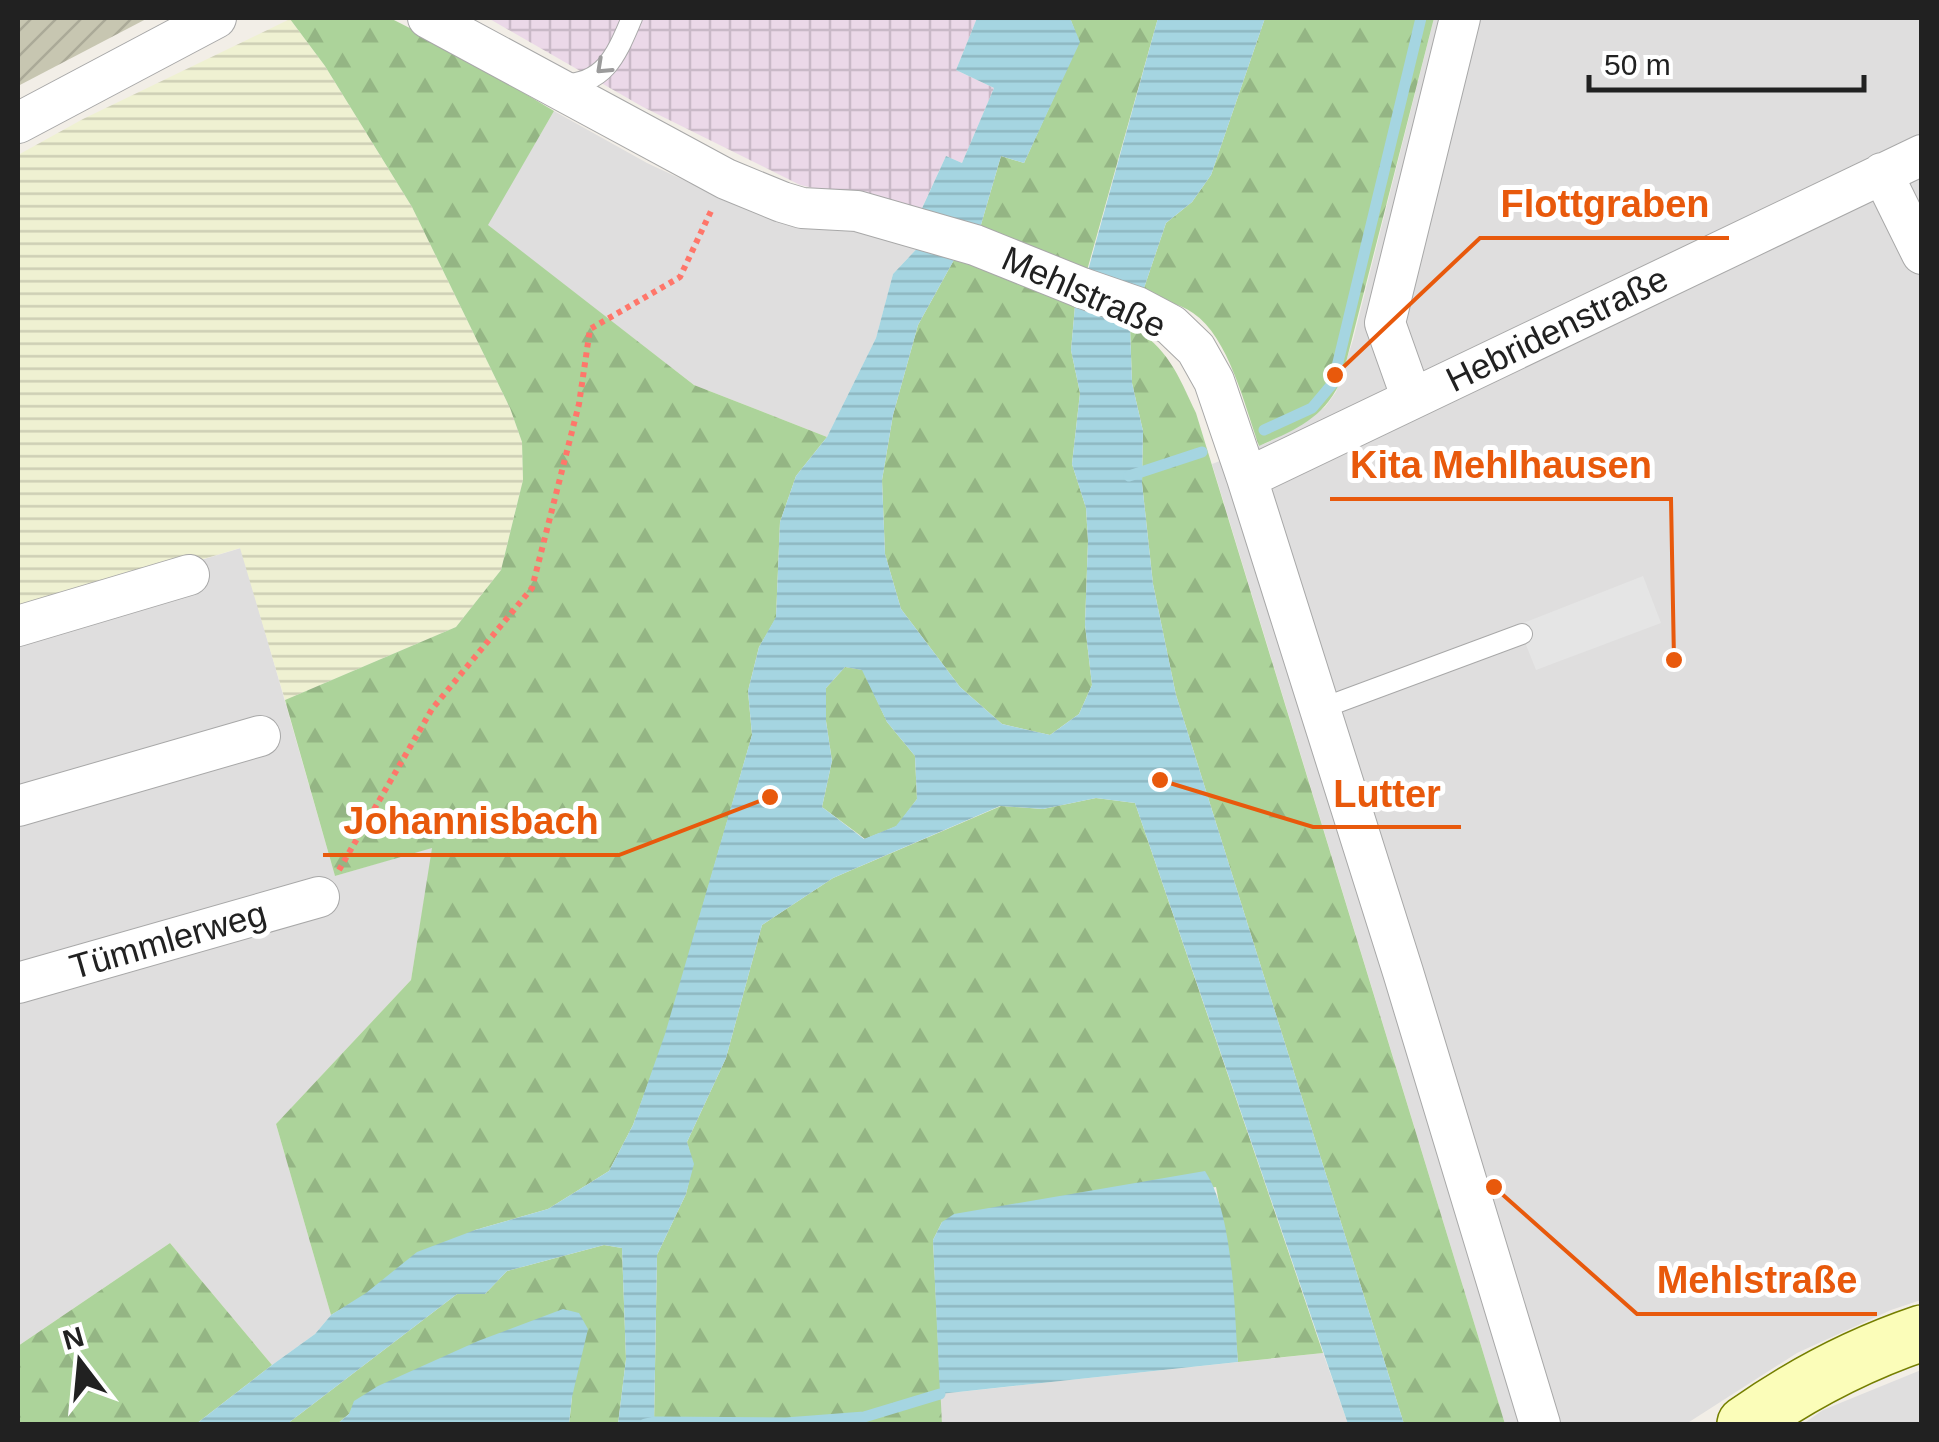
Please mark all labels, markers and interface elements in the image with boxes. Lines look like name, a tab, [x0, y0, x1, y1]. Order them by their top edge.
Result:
scale bar	[1589, 30, 1864, 92]
text: 50 m	[1604, 48, 1671, 81]
one-way arrow	[596, 55, 614, 73]
callout: Flottgraben	[1480, 170, 1729, 238]
text: Flottgraben	[1501, 183, 1709, 225]
street label: Mehlstraße	[996, 238, 1172, 345]
street label: Hebridenstraße	[1440, 258, 1674, 399]
callout: Kita Mehlhausen	[1330, 431, 1671, 499]
text: Kita Mehlhausen	[1350, 444, 1652, 486]
callout: Lutter	[1313, 759, 1461, 827]
text: Lutter	[1333, 773, 1441, 815]
callout: Johannisbach	[323, 787, 619, 855]
text: Johannisbach	[343, 800, 599, 842]
street label: Tümmlerweg	[65, 893, 270, 986]
callout: Mehlstraße	[1637, 1246, 1877, 1314]
text: Mehlstraße	[1657, 1259, 1857, 1301]
north arrow	[30, 1312, 130, 1412]
text: N	[59, 1321, 87, 1356]

